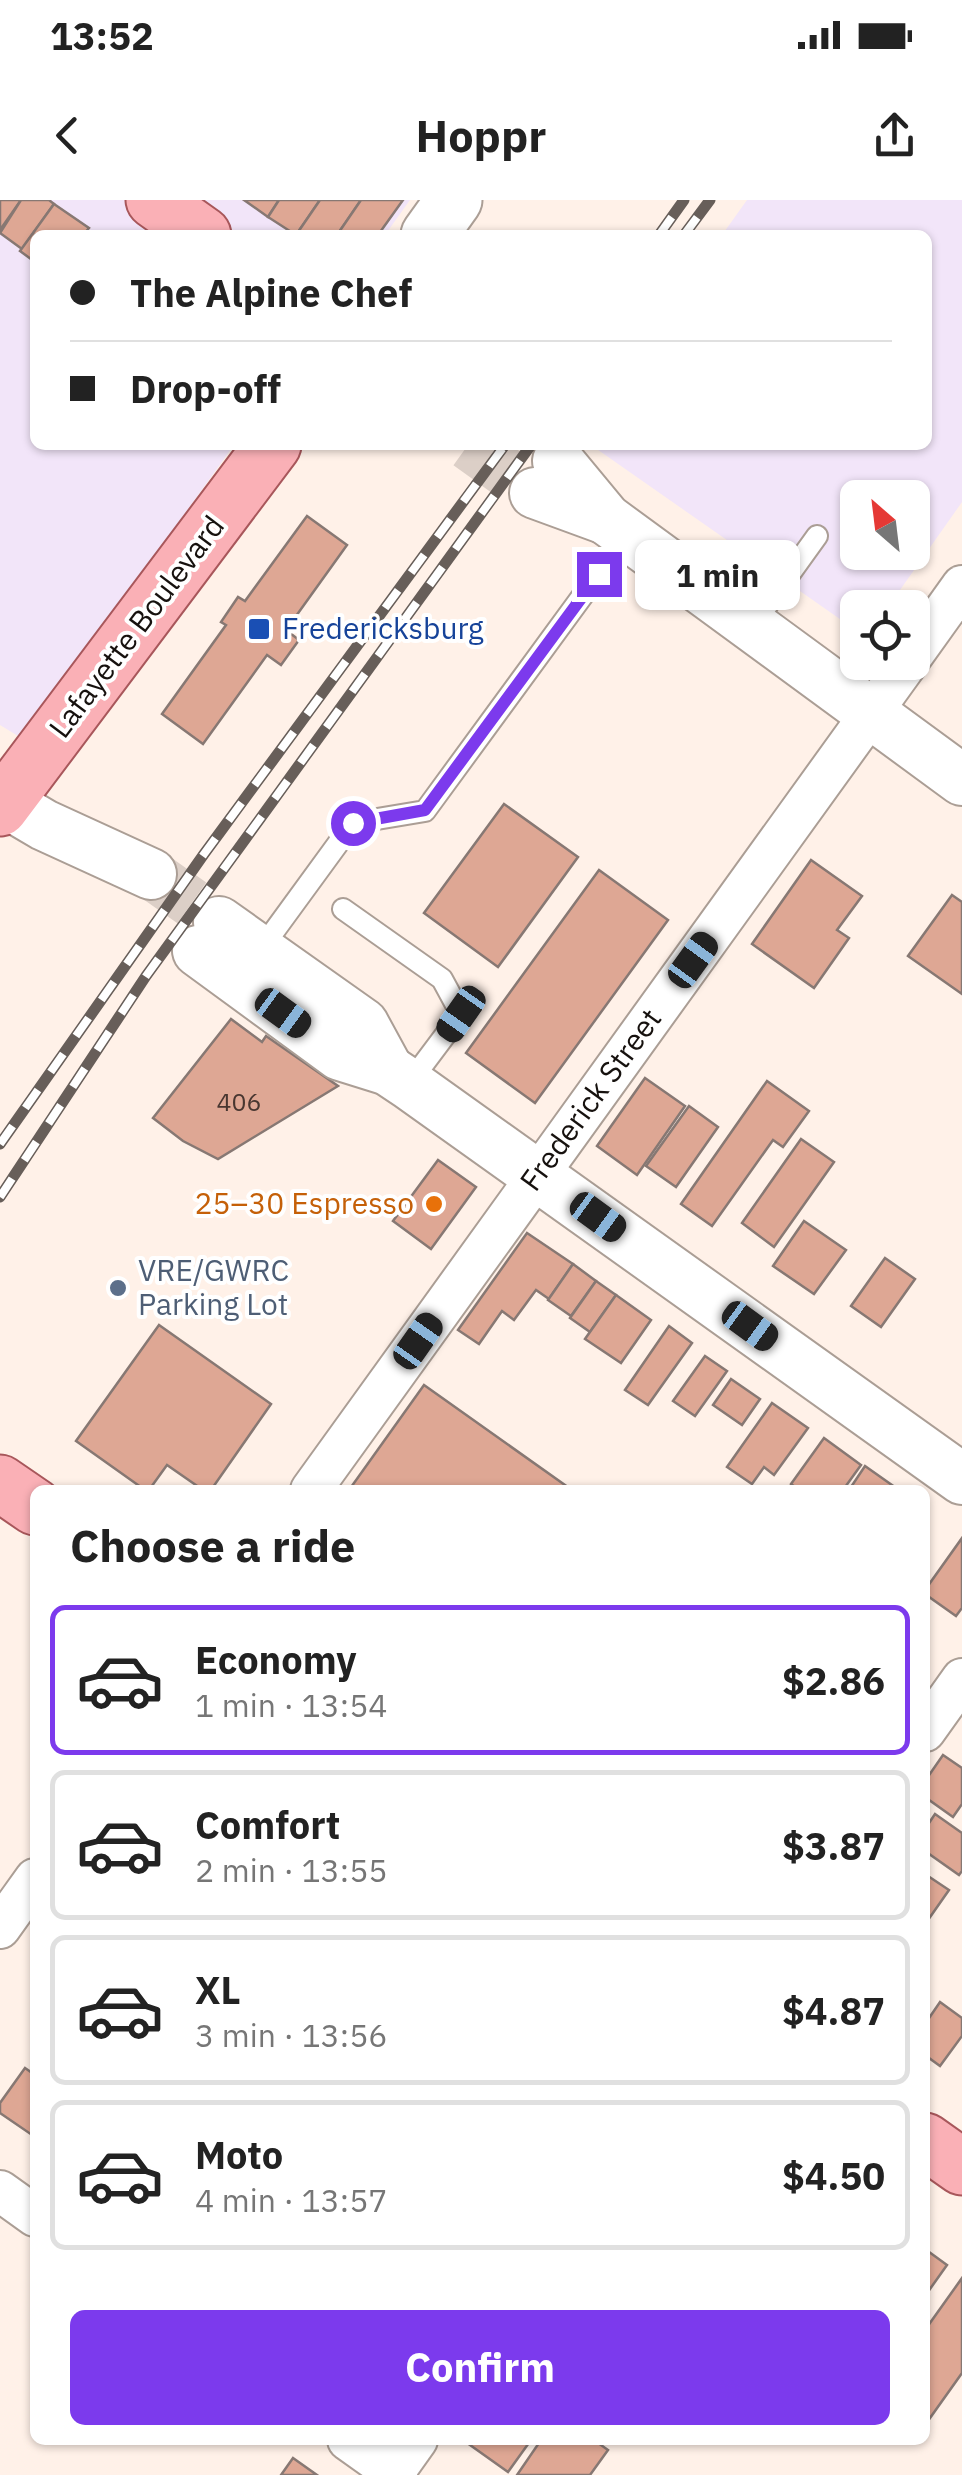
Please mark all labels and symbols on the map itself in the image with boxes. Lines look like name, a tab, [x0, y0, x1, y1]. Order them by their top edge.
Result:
north arrow	[840, 480, 930, 570]
street label: Lafayette Boulevard	[39, 507, 232, 745]
callout: 1 min	[634, 539, 799, 609]
route end	[577, 552, 622, 597]
place label: Fredericksburg	[282, 608, 484, 647]
marker: Fredericksburg	[246, 616, 272, 642]
route start	[331, 801, 376, 846]
car	[663, 927, 723, 993]
car	[432, 981, 490, 1047]
car	[250, 983, 316, 1043]
street label: Frederick Street	[510, 1000, 669, 1198]
house number: 406	[216, 1085, 262, 1118]
place label: 25–30 Espresso	[195, 1183, 414, 1222]
car	[565, 1187, 631, 1247]
marker: 25–30 Espresso	[423, 1193, 445, 1215]
place label: VRE/GWRC Parking Lot	[138, 1250, 289, 1323]
marker: VRE/GWRC Parking Lot	[107, 1277, 129, 1299]
car	[717, 1296, 783, 1356]
car	[389, 1308, 447, 1374]

